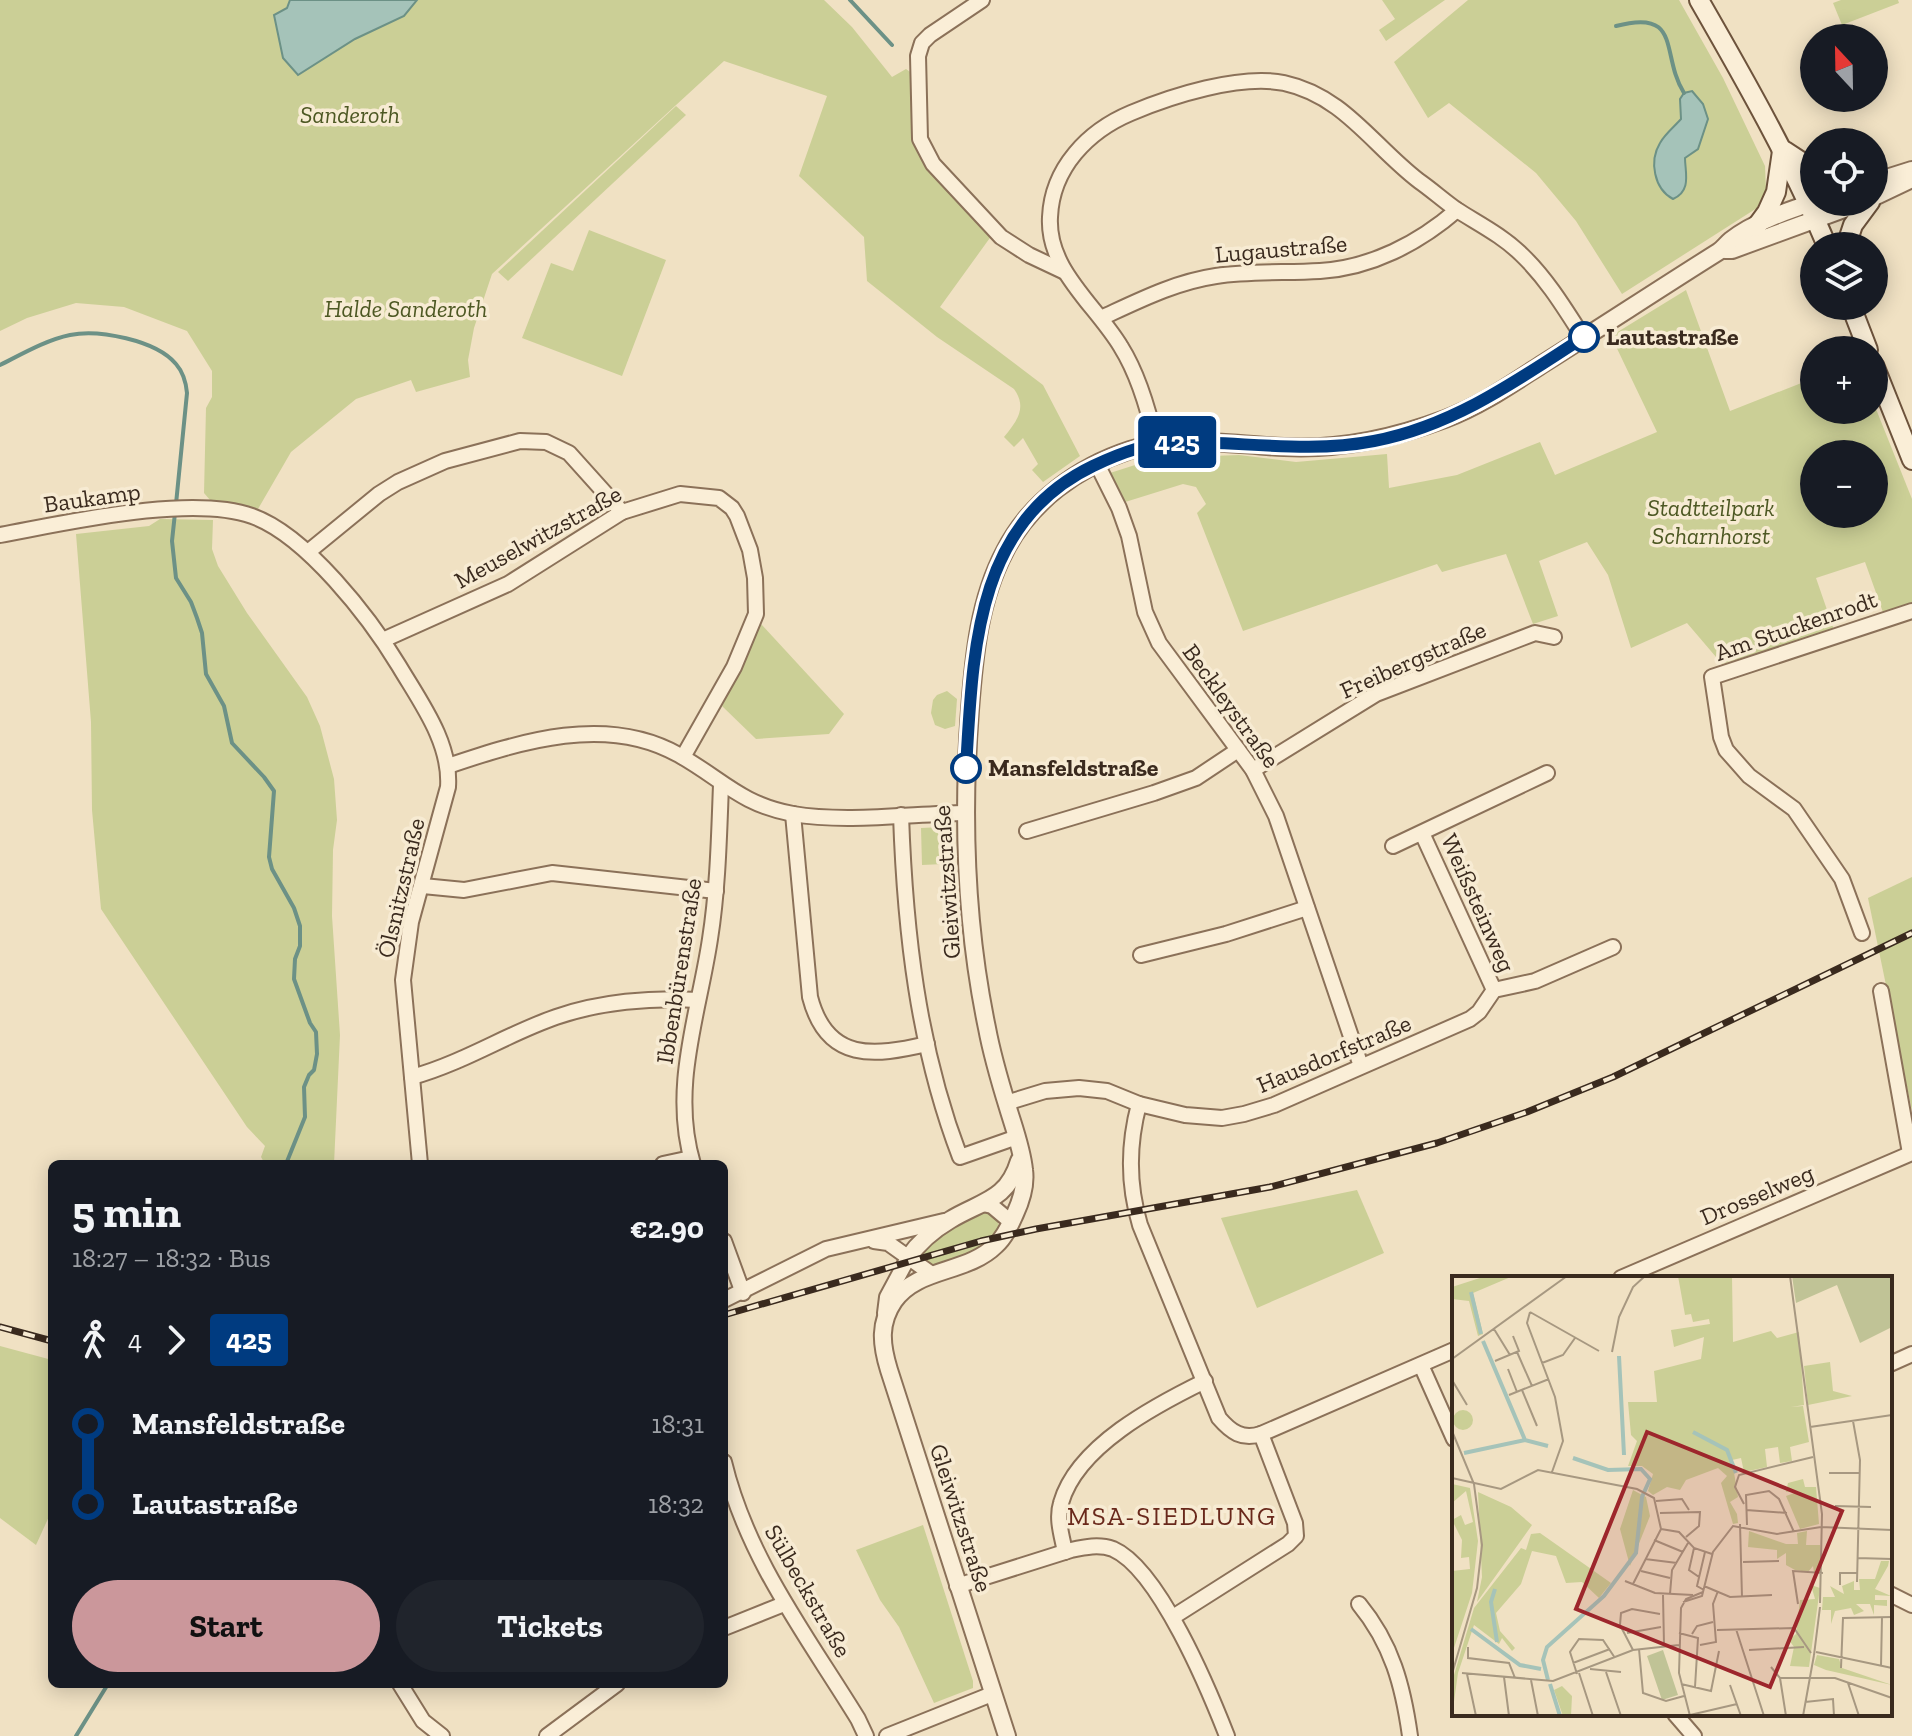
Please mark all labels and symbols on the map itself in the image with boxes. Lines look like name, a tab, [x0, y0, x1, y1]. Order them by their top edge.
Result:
north arrow	[1800, 24, 1888, 112]
park label: Sanderoth	[300, 100, 400, 129]
street label: Lugaustraße	[1214, 228, 1348, 269]
park label: Halde Sanderoth	[325, 294, 487, 323]
marker: Lautastraße	[1569, 322, 1599, 352]
place label: Lautastraße	[1606, 322, 1739, 351]
line badge: 425	[1131, 416, 1223, 468]
street label: Baukamp	[42, 476, 142, 519]
street label: Meuselwitzstraße	[449, 479, 626, 594]
park label: Stadtteilpark Scharnhorst	[1647, 493, 1775, 550]
street label: Am Stuckenrodt	[1711, 584, 1881, 667]
street label: Freibergstraße	[1335, 614, 1490, 705]
street label: Beckleystraße	[1177, 638, 1286, 774]
marker: Mansfeldstraße	[951, 753, 981, 783]
place label: Mansfeldstraße	[988, 753, 1159, 782]
street label: Gleiwitzstraße	[927, 804, 966, 960]
street label: Ölsnitzstraße	[370, 815, 431, 961]
street label: Weißsteinweg	[1435, 829, 1522, 976]
street label: Ibbenbürenstraße	[649, 876, 708, 1066]
street label: Hausdorfstraße	[1252, 1008, 1415, 1099]
street label: Drosselweg	[1696, 1158, 1818, 1231]
inset map	[1452, 1276, 1892, 1716]
street label: Gleiwitzstraße	[924, 1440, 999, 1595]
district label: MSA-SIEDLUNG	[1067, 1500, 1277, 1532]
street label: Sülbeckstraße	[759, 1519, 858, 1662]

